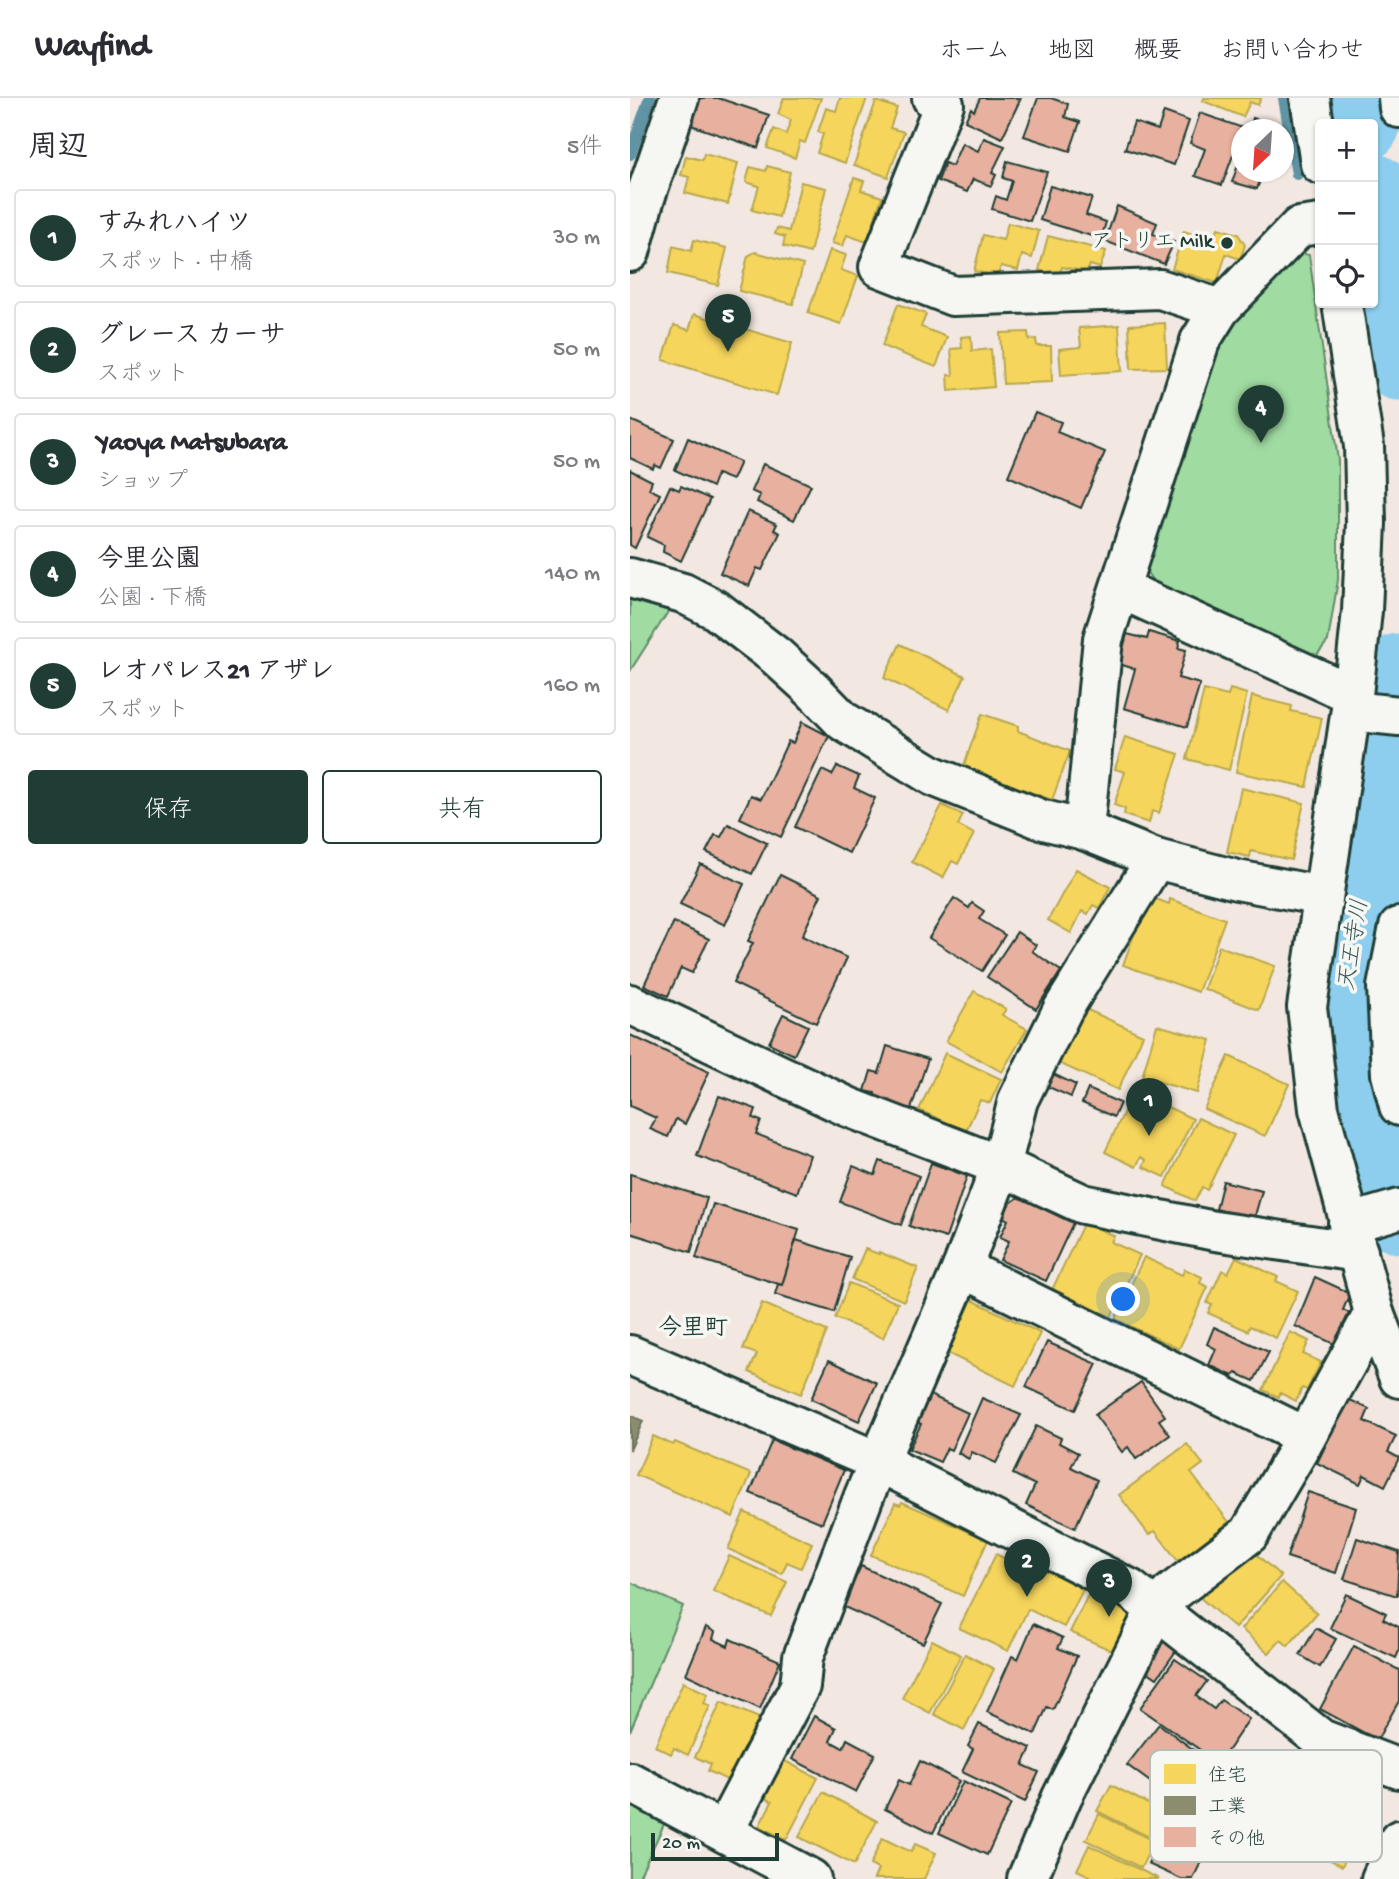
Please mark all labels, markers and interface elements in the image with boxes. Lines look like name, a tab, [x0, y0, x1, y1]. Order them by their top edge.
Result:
text: Wayfind	[35, 29, 150, 67]
text: ホーム	[939, 38, 1010, 67]
text: 地図	[1048, 38, 1096, 67]
text: 概要	[1134, 38, 1182, 67]
text: お問い合わせ	[1220, 38, 1364, 67]
north arrow	[1231, 119, 1294, 182]
map controls	[1315, 119, 1378, 308]
button: +	[1315, 119, 1378, 182]
text: 周辺	[28, 132, 88, 167]
text: 5件	[567, 135, 602, 162]
button: −	[1315, 182, 1378, 245]
text: すみれハイツ	[97, 210, 251, 241]
text: 1	[48, 225, 58, 252]
text: 30 m	[553, 225, 600, 252]
place label: アトリエ Milk	[1091, 231, 1216, 256]
marker: アトリエ Milk	[1219, 235, 1235, 251]
button: locate	[1315, 245, 1378, 308]
text: スポット · 中橋	[97, 250, 253, 277]
pin: 5	[705, 294, 751, 352]
text: グレース カーサ	[97, 322, 286, 353]
text: 2	[47, 337, 59, 364]
text: 50 m	[553, 337, 600, 364]
text: スポット	[97, 362, 189, 389]
pin: 4	[1238, 385, 1284, 443]
text: Yaoya Matsubara	[97, 429, 287, 460]
text: 3	[47, 449, 59, 476]
text: 50 m	[553, 449, 600, 476]
text: ショップ	[97, 469, 188, 496]
text: 今里公園	[97, 546, 201, 577]
text: 4	[48, 561, 58, 588]
text: 140 m	[545, 561, 600, 588]
text: 公園 · 下橋	[97, 586, 207, 613]
text: レオパレス21 アザレ	[97, 658, 334, 689]
text: 5	[47, 673, 59, 700]
text: 160 m	[544, 673, 600, 700]
text: スポット	[97, 698, 189, 725]
button: 保存	[28, 770, 308, 844]
button: 共有	[322, 770, 602, 844]
water label: 天王寺川	[1333, 897, 1376, 993]
pin: 1	[1126, 1078, 1172, 1136]
your location	[1106, 1282, 1140, 1316]
district label: 今里町	[659, 1315, 728, 1343]
pin: 2	[1004, 1539, 1050, 1597]
pin: 3	[1086, 1559, 1132, 1617]
legend	[1150, 1750, 1382, 1862]
text: 住宅	[1208, 1765, 1246, 1789]
text: 工業	[1208, 1796, 1246, 1820]
text: その他	[1208, 1829, 1265, 1852]
scale bar	[651, 1830, 779, 1862]
text: 20 m	[662, 1833, 700, 1856]

